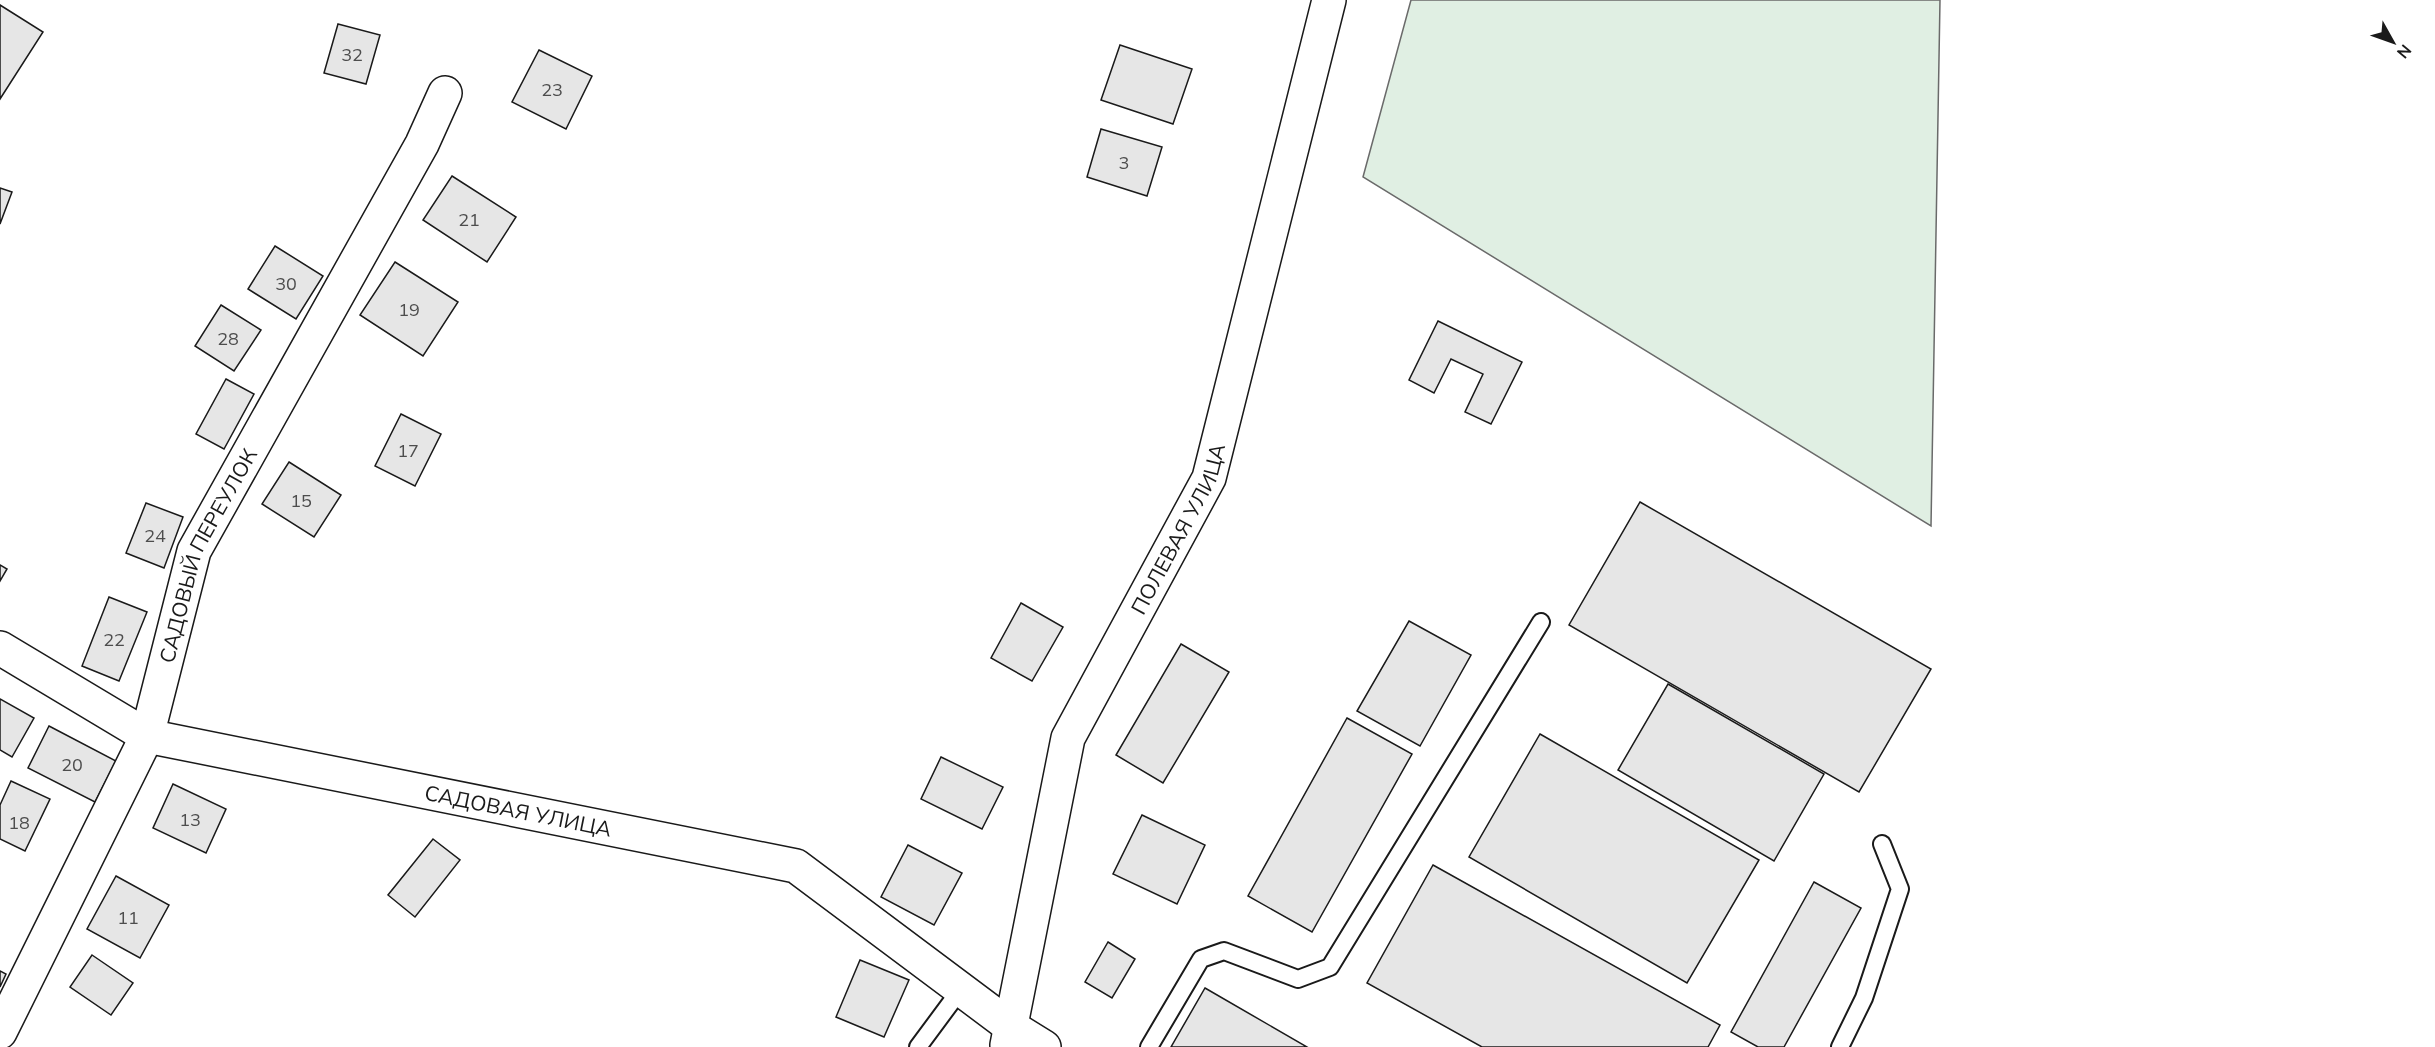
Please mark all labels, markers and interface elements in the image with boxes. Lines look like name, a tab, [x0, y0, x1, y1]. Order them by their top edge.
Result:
north arrow	[2363, 12, 2423, 72]
text: N	[2393, 41, 2416, 63]
house number: 32	[341, 43, 363, 66]
house number: 23	[541, 78, 563, 101]
house number: 3	[1119, 151, 1129, 174]
house number: 21	[458, 208, 480, 231]
house number: 30	[275, 272, 297, 295]
house number: 19	[398, 298, 420, 321]
house number: 28	[217, 327, 239, 350]
house number: 17	[397, 439, 419, 462]
street label: ПОЛЕВАЯ УЛИЦА	[1125, 440, 1230, 619]
street label: САДОВЫЙ ПЕРЕУЛОК	[153, 443, 262, 665]
house number: 15	[290, 489, 312, 512]
house number: 24	[144, 524, 166, 547]
house number: 22	[103, 628, 125, 651]
house number: 20	[61, 753, 83, 776]
street label: САДОВАЯ УЛИЦА	[423, 779, 615, 842]
house number: 13	[179, 808, 201, 831]
house number: 18	[8, 811, 30, 834]
house number: 11	[117, 906, 139, 929]

